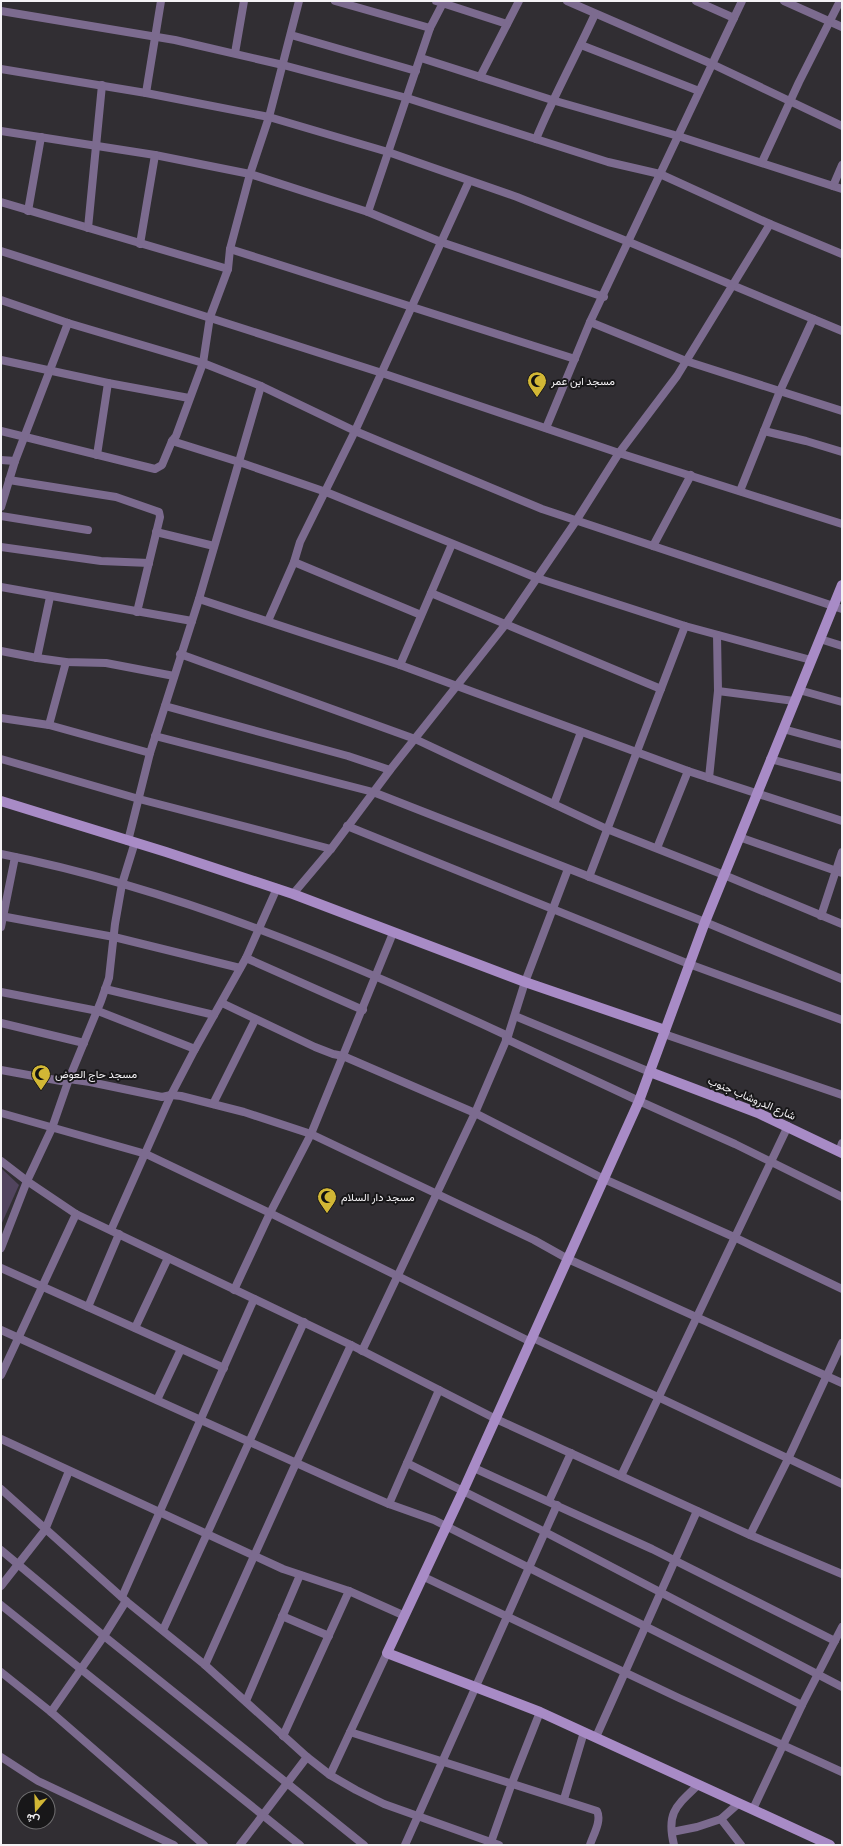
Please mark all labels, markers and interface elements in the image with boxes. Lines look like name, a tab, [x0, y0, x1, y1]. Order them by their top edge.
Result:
mosque icon: مسجد ابن عمر	[526, 370, 548, 398]
place label: مسجد ابن عمر	[550, 375, 615, 388]
mosque icon: مسجد حاج العوض	[30, 1063, 52, 1091]
place label: مسجد حاج العوض	[55, 1068, 137, 1082]
street label: شارع الدروشاب جنوب	[705, 1074, 798, 1124]
mosque icon: مسجد دار السلام	[316, 1186, 338, 1214]
place label: مسجد دار السلام	[341, 1191, 415, 1205]
north arrow	[16, 1790, 56, 1830]
text: ش	[25, 1811, 41, 1827]

